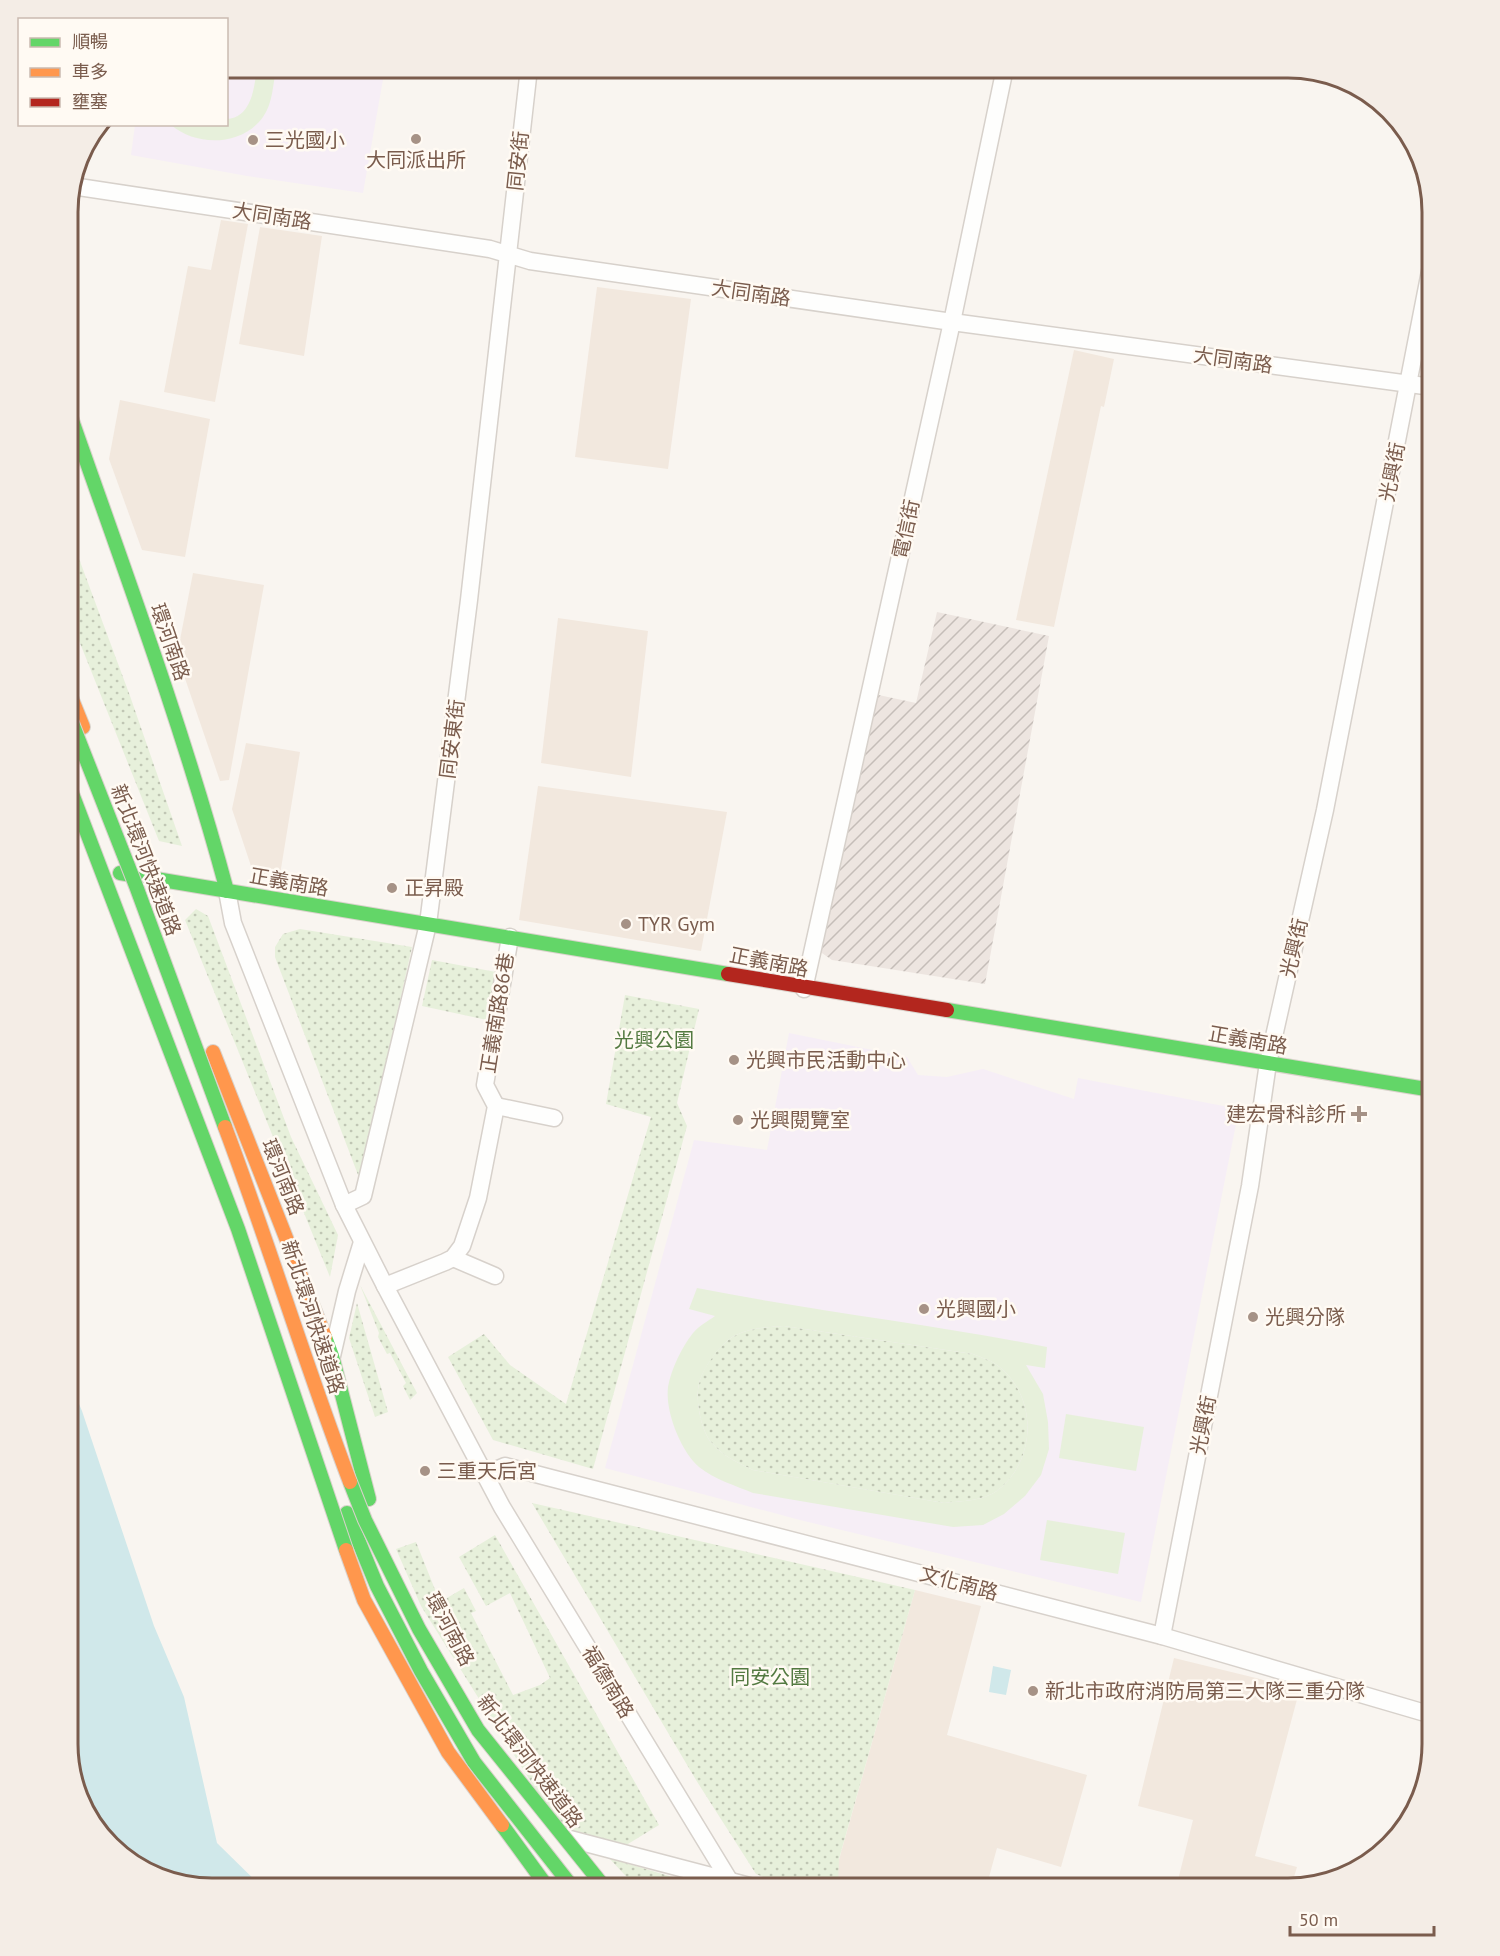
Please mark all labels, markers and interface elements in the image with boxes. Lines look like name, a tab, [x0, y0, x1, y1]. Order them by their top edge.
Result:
legend	[18, 18, 228, 126]
text: 順暢	[72, 30, 108, 53]
text: 車多	[72, 60, 108, 83]
text: 壅塞	[72, 90, 108, 113]
place label: 三光國小	[265, 127, 345, 153]
street label: 同安街	[502, 130, 534, 192]
marker: 大同派出所	[409, 132, 423, 146]
marker: 三光國小	[246, 133, 260, 147]
place label: 大同派出所	[366, 147, 466, 173]
street label: 大同南路	[230, 197, 314, 235]
street label: 大同南路	[710, 275, 792, 311]
street label: 大同南路	[1192, 342, 1274, 378]
street label: 光興街	[1374, 440, 1410, 504]
street label: 電信街	[887, 497, 925, 561]
street label: 環河南路	[145, 600, 195, 684]
street label: 同安東街	[434, 698, 470, 780]
street label: 新北環河快速道路	[105, 781, 187, 939]
street label: 正義南路	[247, 862, 331, 902]
place label: 正昇殿	[404, 875, 464, 901]
marker: 正昇殿	[385, 881, 399, 895]
place label: TYR Gym	[638, 911, 715, 937]
street label: 光興街	[1275, 916, 1313, 980]
marker: TYR Gym	[619, 917, 633, 931]
street label: 正義南路	[727, 942, 811, 982]
street label: 正義南路86巷	[475, 951, 519, 1075]
street label: 正義南路	[1206, 1020, 1290, 1060]
park label: 光興公園	[614, 1027, 694, 1053]
place label: 光興市民活動中心	[746, 1047, 906, 1073]
marker: 光興市民活動中心	[727, 1053, 741, 1067]
place label: 建宏骨科診所	[1226, 1101, 1346, 1127]
marker: 建宏骨科診所	[1350, 1105, 1368, 1123]
place label: 光興閱覽室	[750, 1107, 850, 1133]
marker: 光興閱覽室	[731, 1113, 745, 1127]
street label: 環河南路	[256, 1135, 310, 1219]
street label: 新北環河快速道路	[276, 1237, 350, 1397]
place label: 光興國小	[936, 1296, 1016, 1322]
marker: 光興國小	[917, 1302, 931, 1316]
place label: 光興分隊	[1265, 1304, 1345, 1330]
marker: 光興分隊	[1246, 1310, 1260, 1324]
street label: 光興街	[1185, 1393, 1221, 1457]
place label: 三重天后宮	[437, 1458, 537, 1484]
marker: 三重天后宮	[418, 1464, 432, 1478]
street label: 文化南路	[917, 1560, 1001, 1606]
street label: 環河南路	[420, 1588, 480, 1670]
street label: 福德南路	[576, 1641, 640, 1723]
park label: 同安公園	[730, 1664, 810, 1690]
place label: 新北市政府消防局第三大隊三重分隊	[1045, 1678, 1365, 1704]
marker: 新北市政府消防局第三大隊三重分隊	[1026, 1684, 1040, 1698]
street label: 新北環河快速道路	[471, 1689, 589, 1833]
scale bar	[1290, 1899, 1434, 1937]
text: 50 m	[1299, 1908, 1338, 1931]

